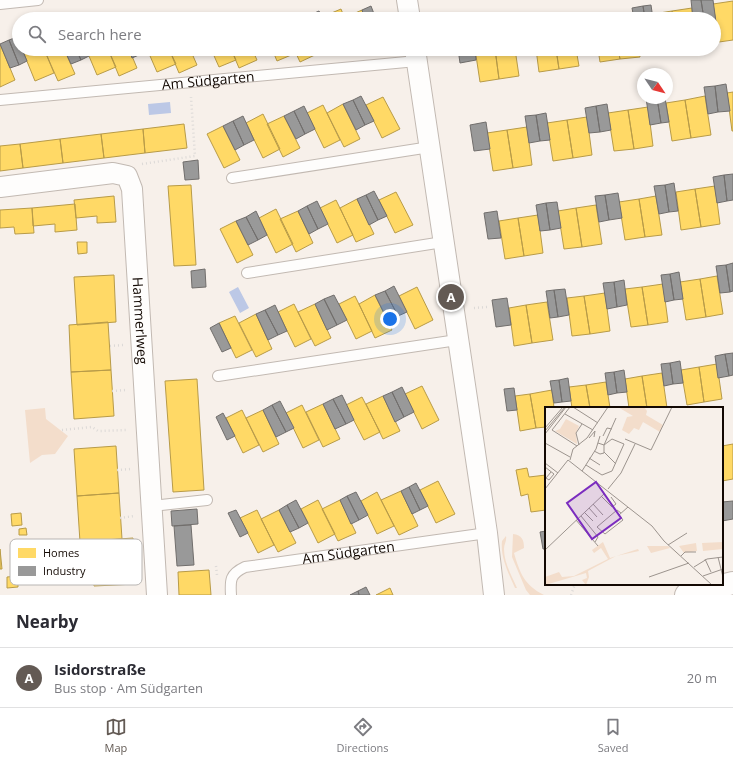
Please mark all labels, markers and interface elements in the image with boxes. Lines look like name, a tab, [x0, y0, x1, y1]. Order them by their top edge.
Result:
search box	[12, 12, 721, 56]
icon: search	[26, 23, 48, 45]
text: Search here	[58, 24, 142, 44]
street label: Am Südgarten	[161, 66, 255, 94]
north arrow	[637, 68, 673, 104]
street label: Hammerlweg	[128, 276, 153, 365]
pin: A	[438, 282, 464, 312]
your location	[380, 309, 400, 329]
inset map	[545, 407, 723, 585]
street label: Am Südgarten	[301, 536, 396, 568]
legend	[10, 539, 142, 585]
text: Homes	[43, 545, 79, 560]
text: Industry	[43, 563, 86, 578]
text: Nearby	[16, 610, 78, 633]
text: Isidorstraße	[54, 659, 146, 679]
text: A	[25, 669, 33, 687]
text: 20 m	[687, 669, 717, 687]
text: Bus stop · Am Südgarten	[54, 679, 203, 697]
tab: Map	[105, 716, 127, 755]
tab: Directions	[337, 716, 389, 755]
tab: Saved	[598, 716, 628, 755]

